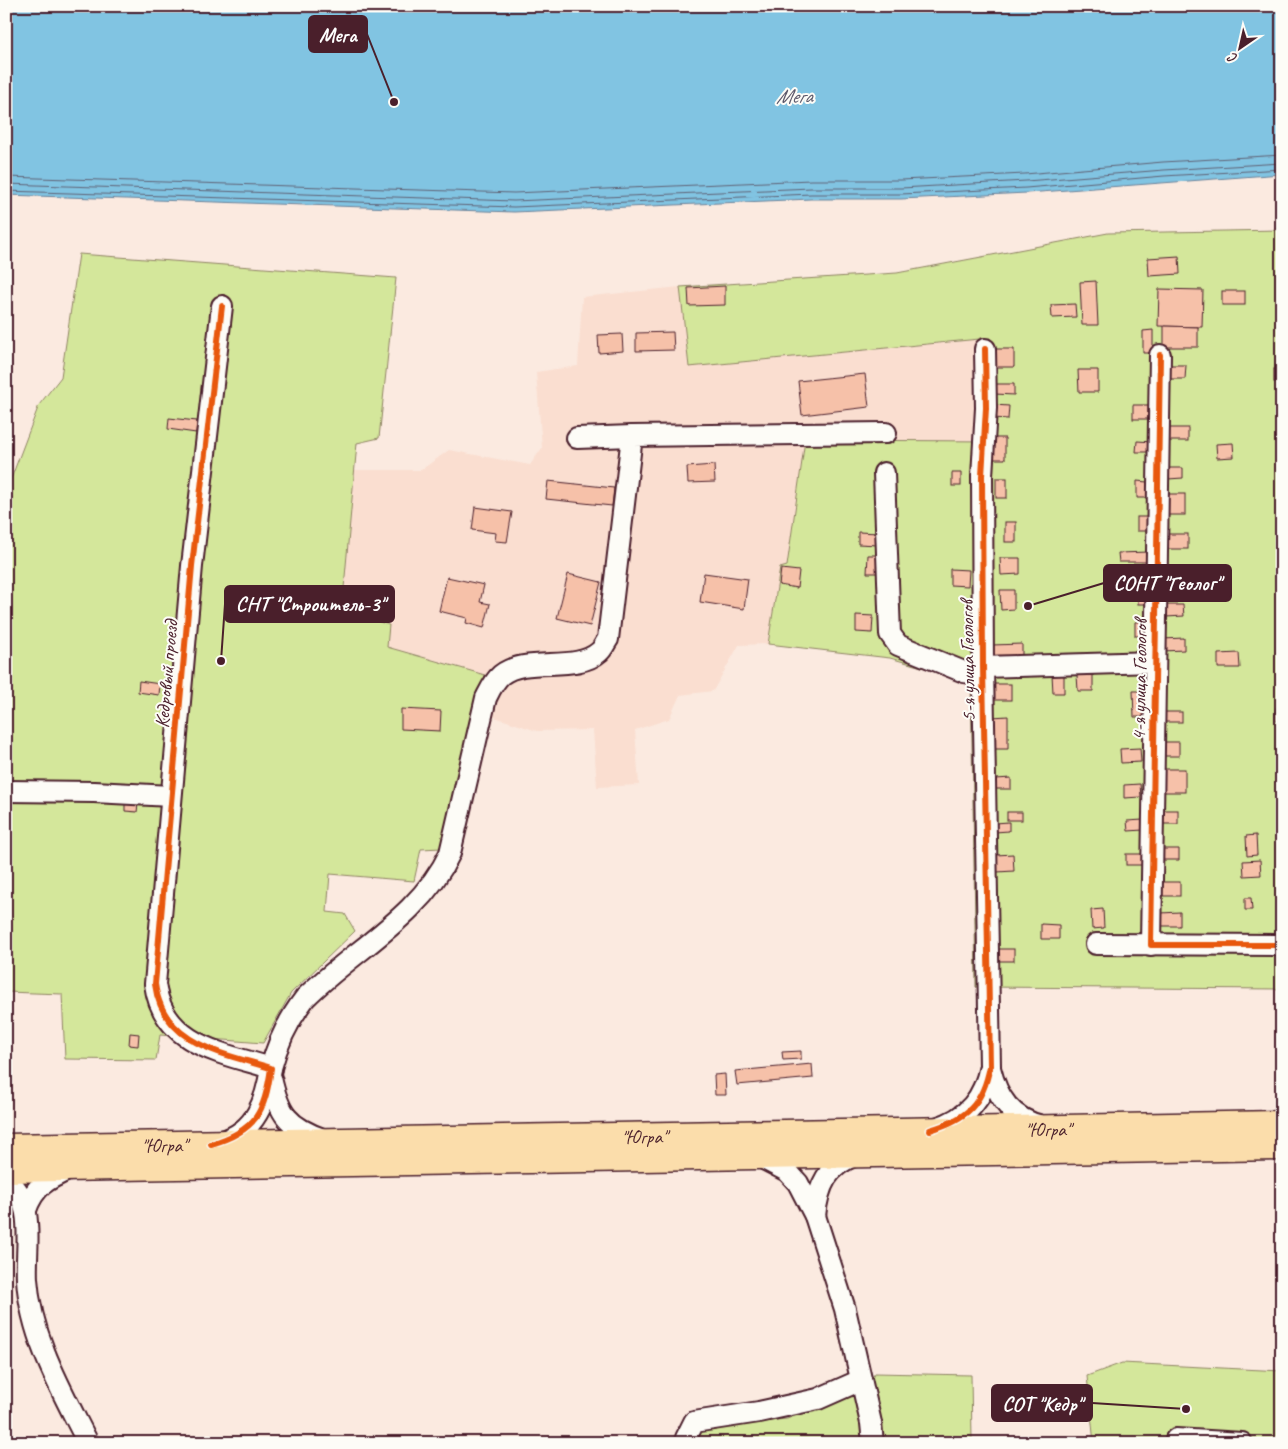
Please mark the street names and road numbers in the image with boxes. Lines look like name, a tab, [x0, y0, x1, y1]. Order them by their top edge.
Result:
street label: 5-я улица Геологов	[954, 597, 981, 722]
street label: 4-я улица Геологов	[1126, 616, 1153, 741]
street label: Кедровый проезд	[149, 617, 184, 729]
street label: "Югра"	[1025, 1117, 1075, 1143]
street label: "Югра"	[621, 1124, 671, 1150]
street label: "Югра"	[141, 1133, 191, 1159]

